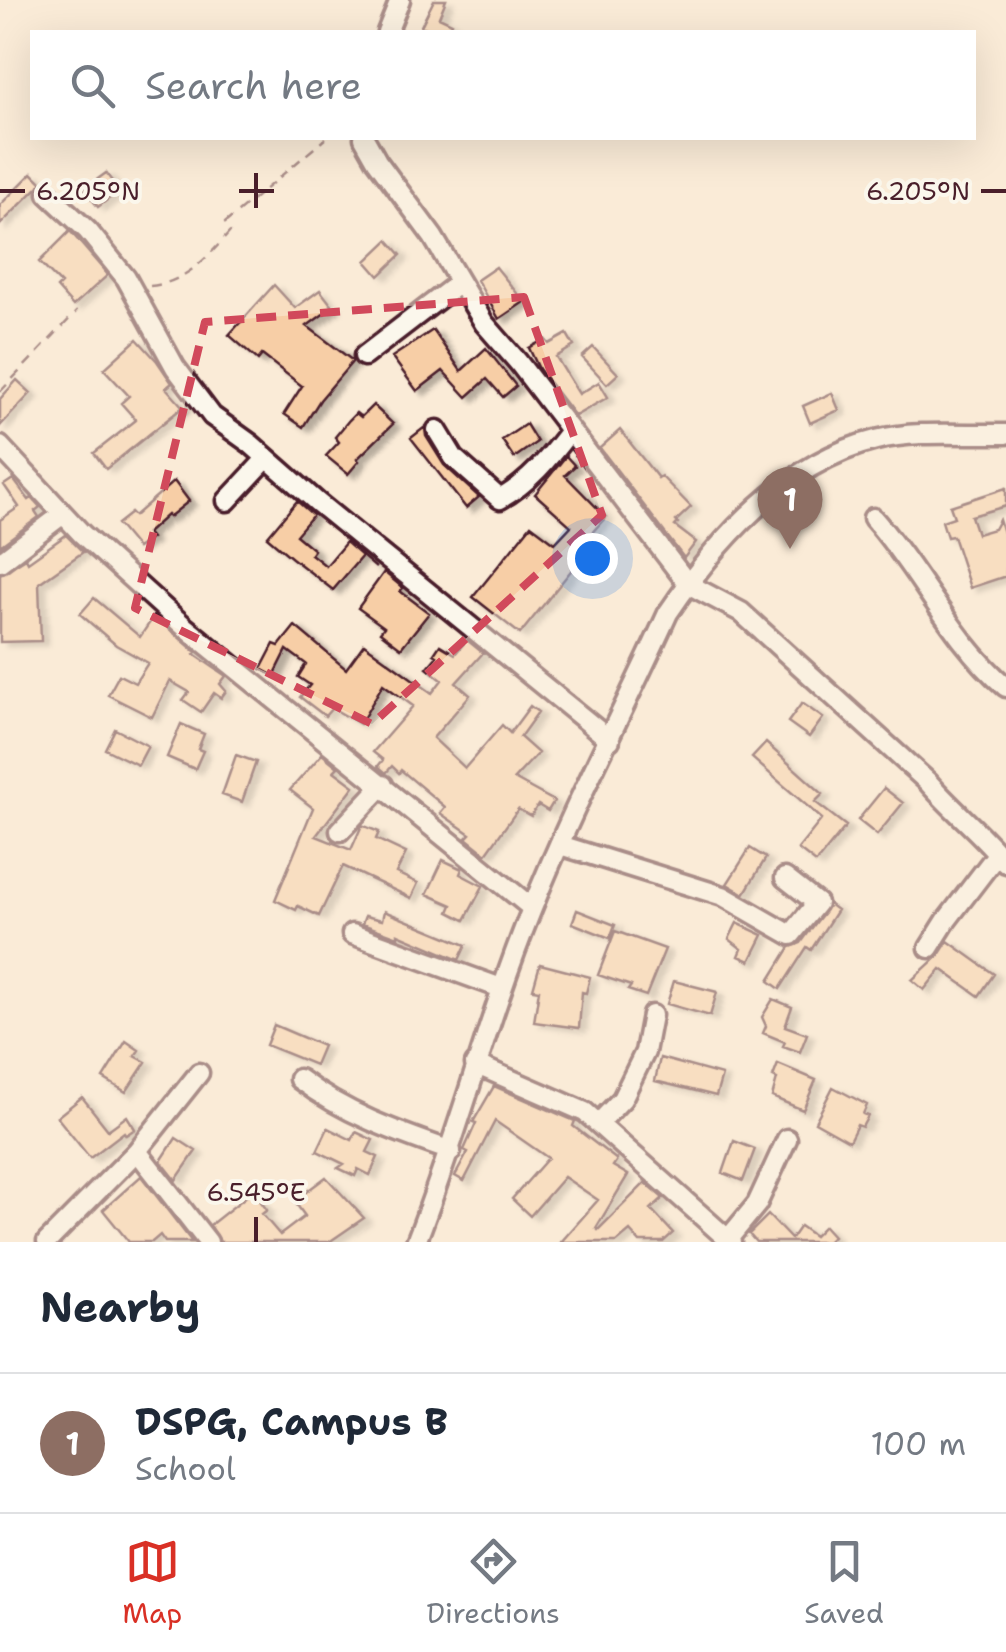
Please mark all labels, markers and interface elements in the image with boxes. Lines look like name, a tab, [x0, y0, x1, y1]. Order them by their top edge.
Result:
search box	[30, 30, 976, 140]
icon: search	[65, 58, 120, 113]
text: Search here	[145, 60, 362, 111]
text: 6.205°N	[36, 174, 140, 208]
text: 6.205°N	[866, 174, 970, 208]
pin: 1	[758, 466, 822, 549]
your location	[567, 533, 618, 584]
text: 6.545°E	[207, 1175, 305, 1209]
text: Nearby	[40, 1279, 200, 1335]
text: DSPG, Campus B	[135, 1396, 448, 1447]
text: 1	[65, 1422, 80, 1465]
text: 100 m	[870, 1422, 966, 1465]
text: School	[135, 1447, 236, 1490]
tab: Map	[122, 1534, 182, 1632]
tab: Directions	[427, 1534, 560, 1632]
tab: Saved	[804, 1534, 884, 1632]

